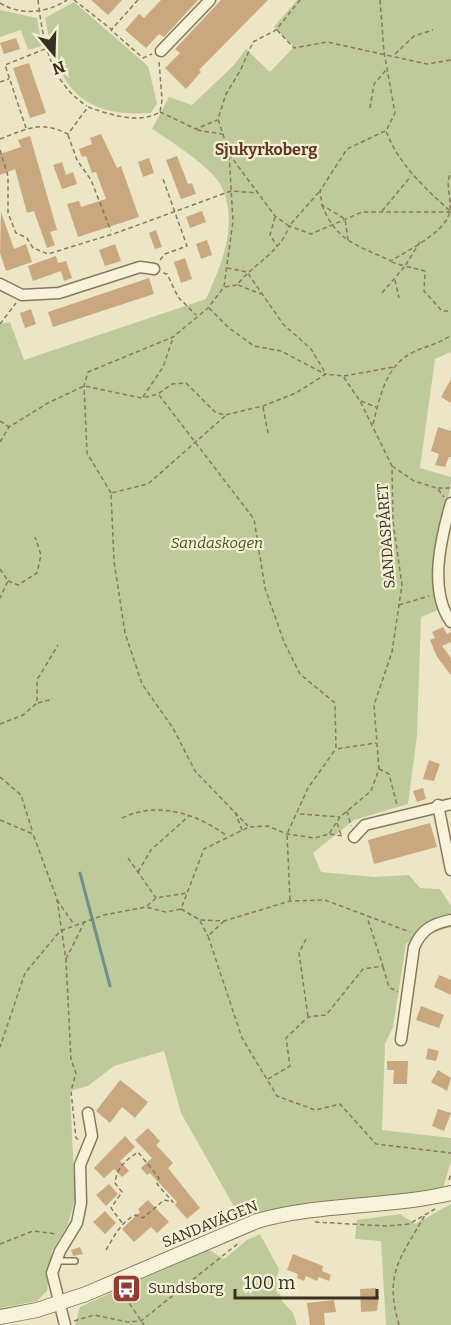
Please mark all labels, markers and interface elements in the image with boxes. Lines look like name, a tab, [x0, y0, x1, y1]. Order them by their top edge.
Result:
north arrow	[24, 24, 84, 84]
text: N	[50, 57, 68, 79]
district label: Sjukyrkoberg	[215, 140, 317, 159]
street label: SANDASPÅRET	[373, 483, 399, 589]
park label: Sandaskogen	[171, 534, 263, 552]
street label: SANDAVÄGEN	[159, 1197, 261, 1251]
scale bar	[235, 1262, 378, 1300]
bus stop icon: Sundsborg	[111, 1272, 143, 1304]
text: 100 m	[244, 1272, 295, 1294]
place label: Sundsborg	[148, 1279, 224, 1297]

